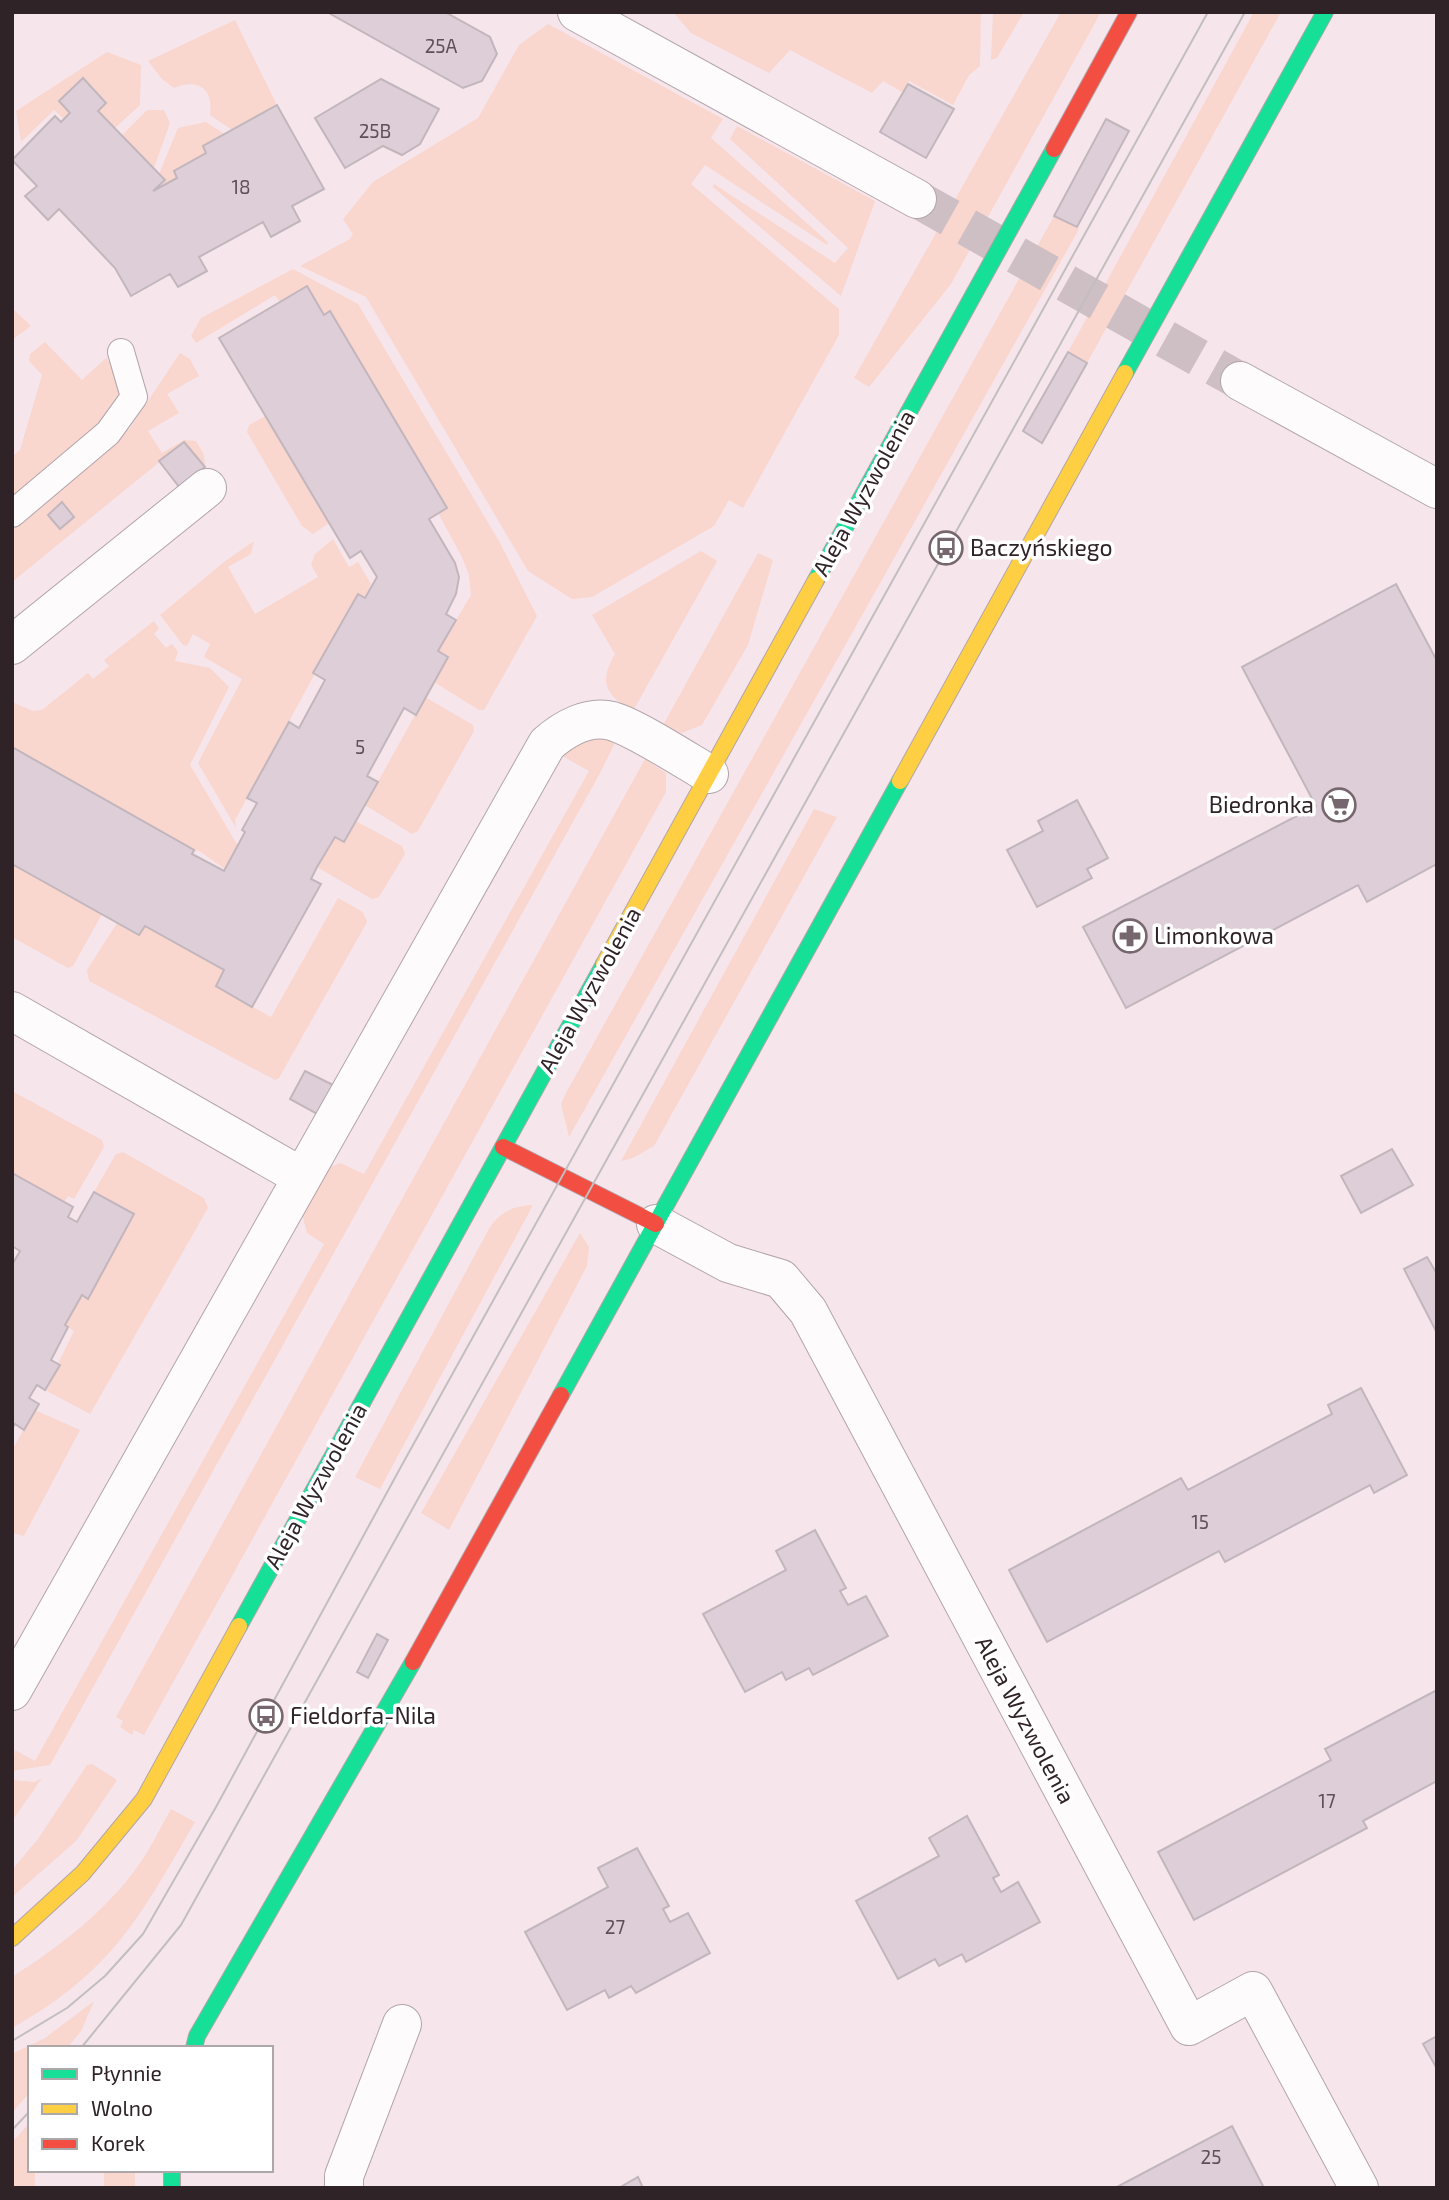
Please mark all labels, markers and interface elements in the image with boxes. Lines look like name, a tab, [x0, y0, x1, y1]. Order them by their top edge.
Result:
house number: 25A	[425, 34, 458, 57]
house number: 25B	[359, 119, 391, 142]
house number: 18	[231, 175, 251, 198]
street label: Aleja Wyzwolenia	[806, 405, 920, 580]
bus stop icon: Baczyńskiego	[927, 529, 965, 567]
place label: Baczyńskiego	[970, 533, 1113, 561]
house number: 5	[355, 735, 365, 758]
supermarket icon: Biedronka	[1320, 786, 1358, 824]
place label: Biedronka	[1209, 790, 1314, 818]
street label: Aleja Wyzwolenia	[532, 902, 646, 1077]
pharmacy icon: Limonkowa	[1111, 917, 1149, 955]
place label: Limonkowa	[1154, 921, 1274, 949]
street label: Aleja Wyzwolenia	[258, 1398, 372, 1573]
house number: 15	[1191, 1510, 1209, 1533]
street label: Aleja Wyzwolenia	[970, 1631, 1082, 1808]
bus stop icon: Fieldorfa-Nila	[247, 1697, 285, 1735]
place label: Fieldorfa-Nila	[290, 1701, 436, 1729]
house number: 17	[1318, 1789, 1336, 1812]
house number: 27	[605, 1915, 625, 1938]
legend	[28, 2046, 273, 2172]
text: Płynnie	[91, 2060, 162, 2085]
text: Wolno	[91, 2095, 153, 2120]
text: Korek	[91, 2130, 145, 2155]
house number: 25	[1201, 2145, 1221, 2168]

